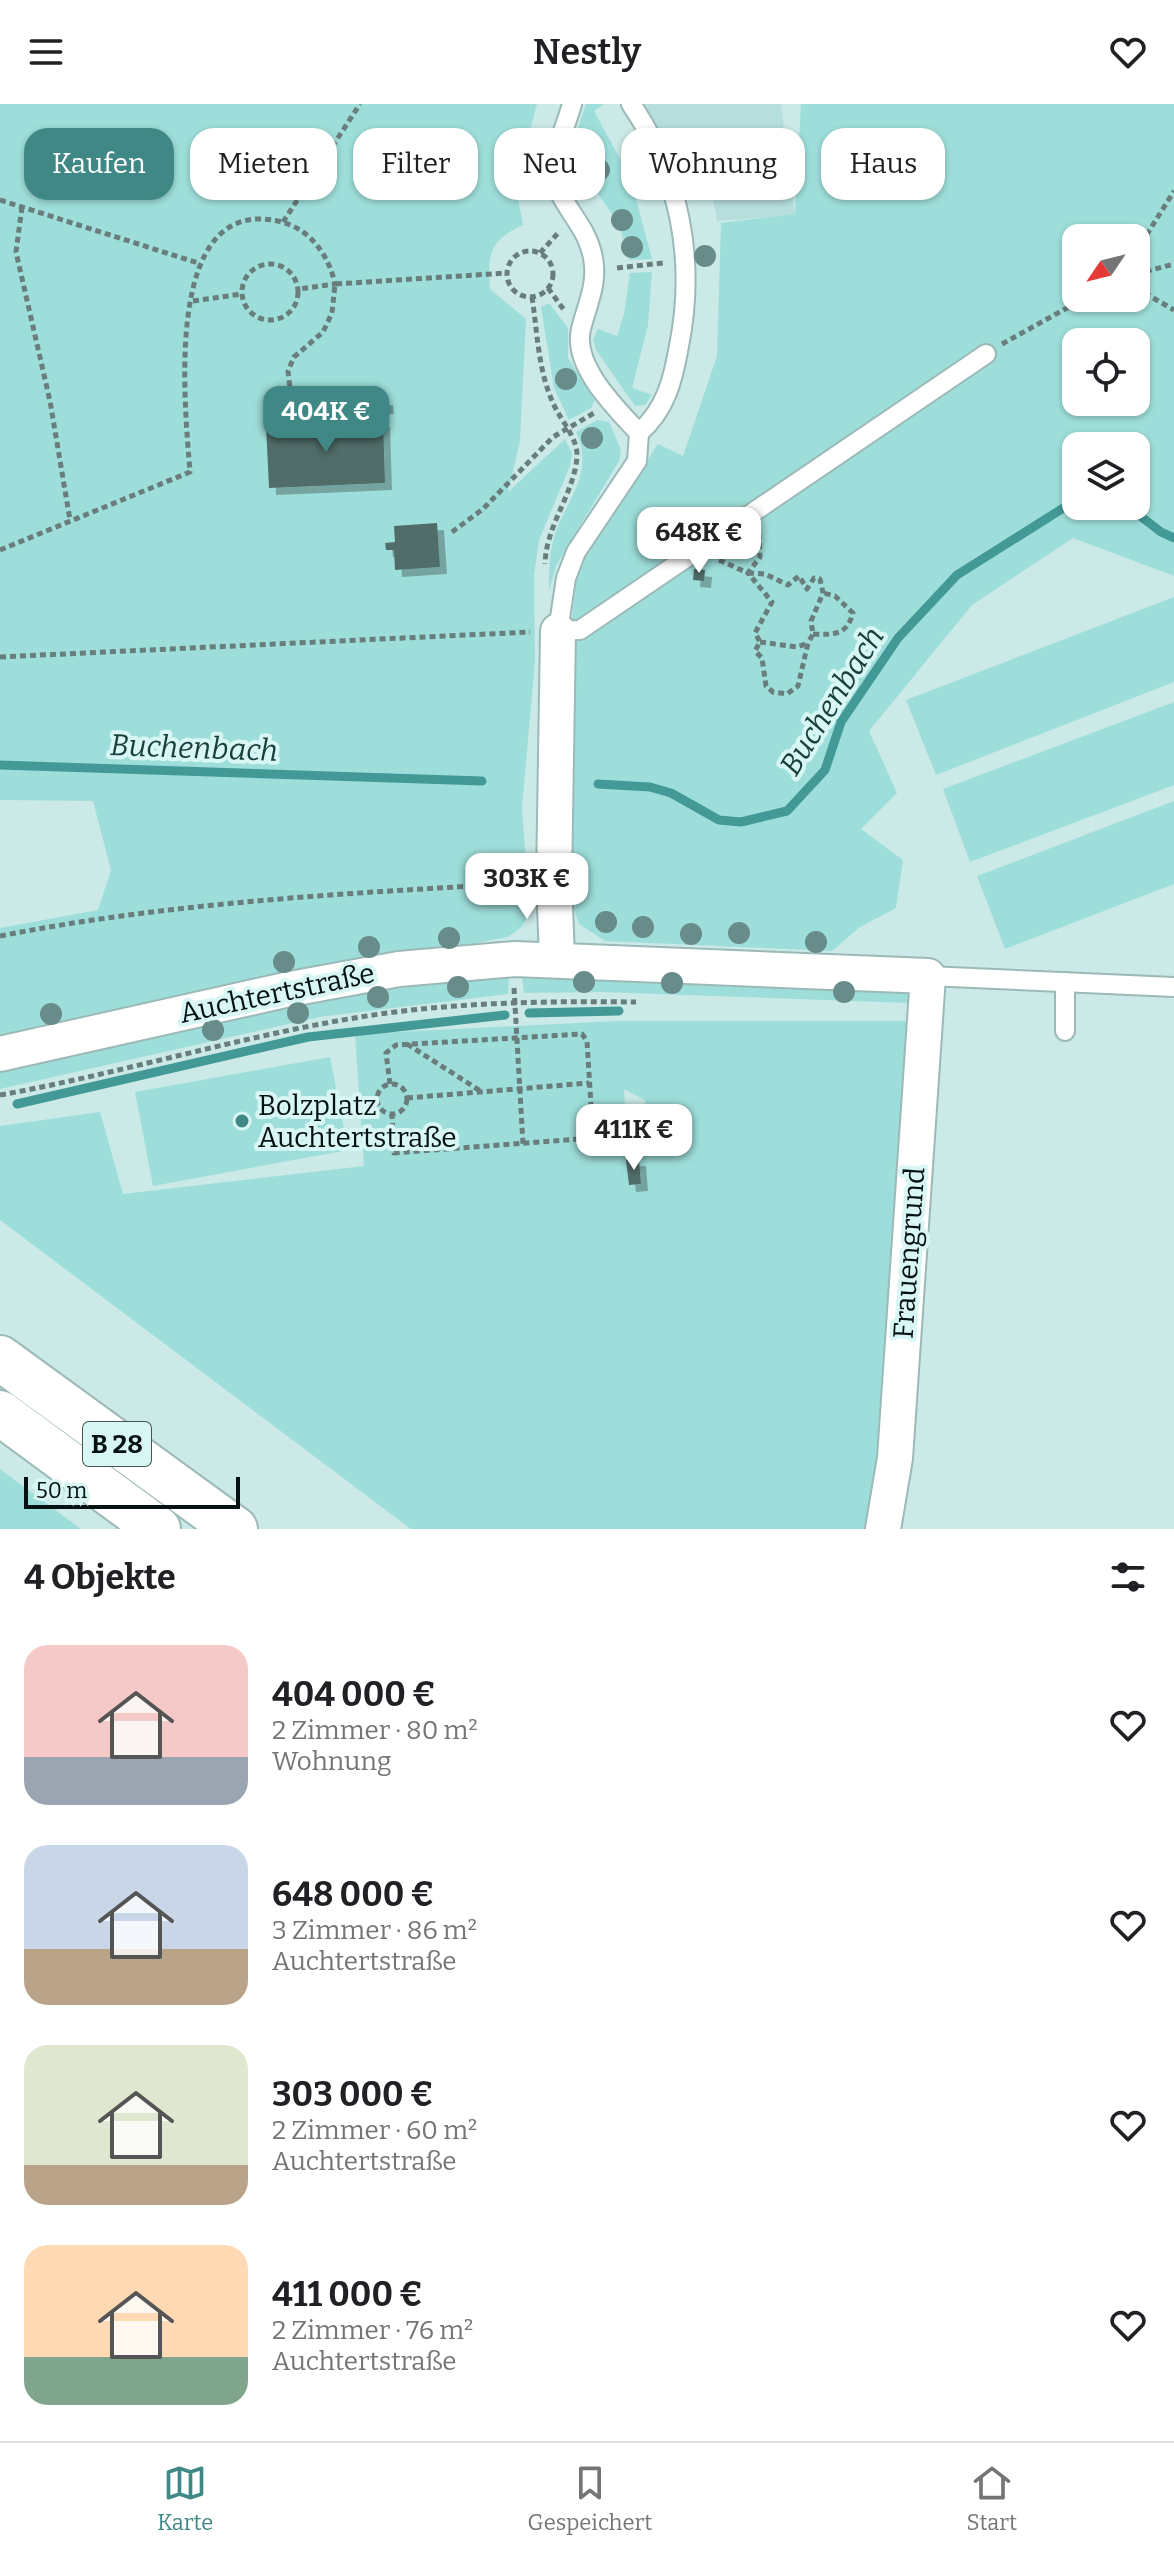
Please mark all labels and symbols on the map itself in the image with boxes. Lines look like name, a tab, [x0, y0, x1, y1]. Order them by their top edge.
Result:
north arrow	[1062, 224, 1150, 312]
pin: 404K €	[261, 386, 391, 454]
pin: 648K €	[634, 507, 764, 575]
water label: Buchenbach	[772, 620, 892, 782]
water label: Buchenbach	[110, 727, 278, 769]
pin: 303K €	[462, 853, 592, 921]
street label: Auchtertstraße	[176, 956, 378, 1030]
place label: Bolzplatz Auchtertstraße	[258, 1089, 457, 1154]
pin: 411K €	[569, 1104, 699, 1172]
marker: Bolzplatz Auchtertstraße	[233, 1112, 251, 1130]
street label: Frauengrund	[887, 1166, 931, 1340]
road number: B 28	[83, 1422, 151, 1466]
scale bar	[24, 1473, 240, 1509]

